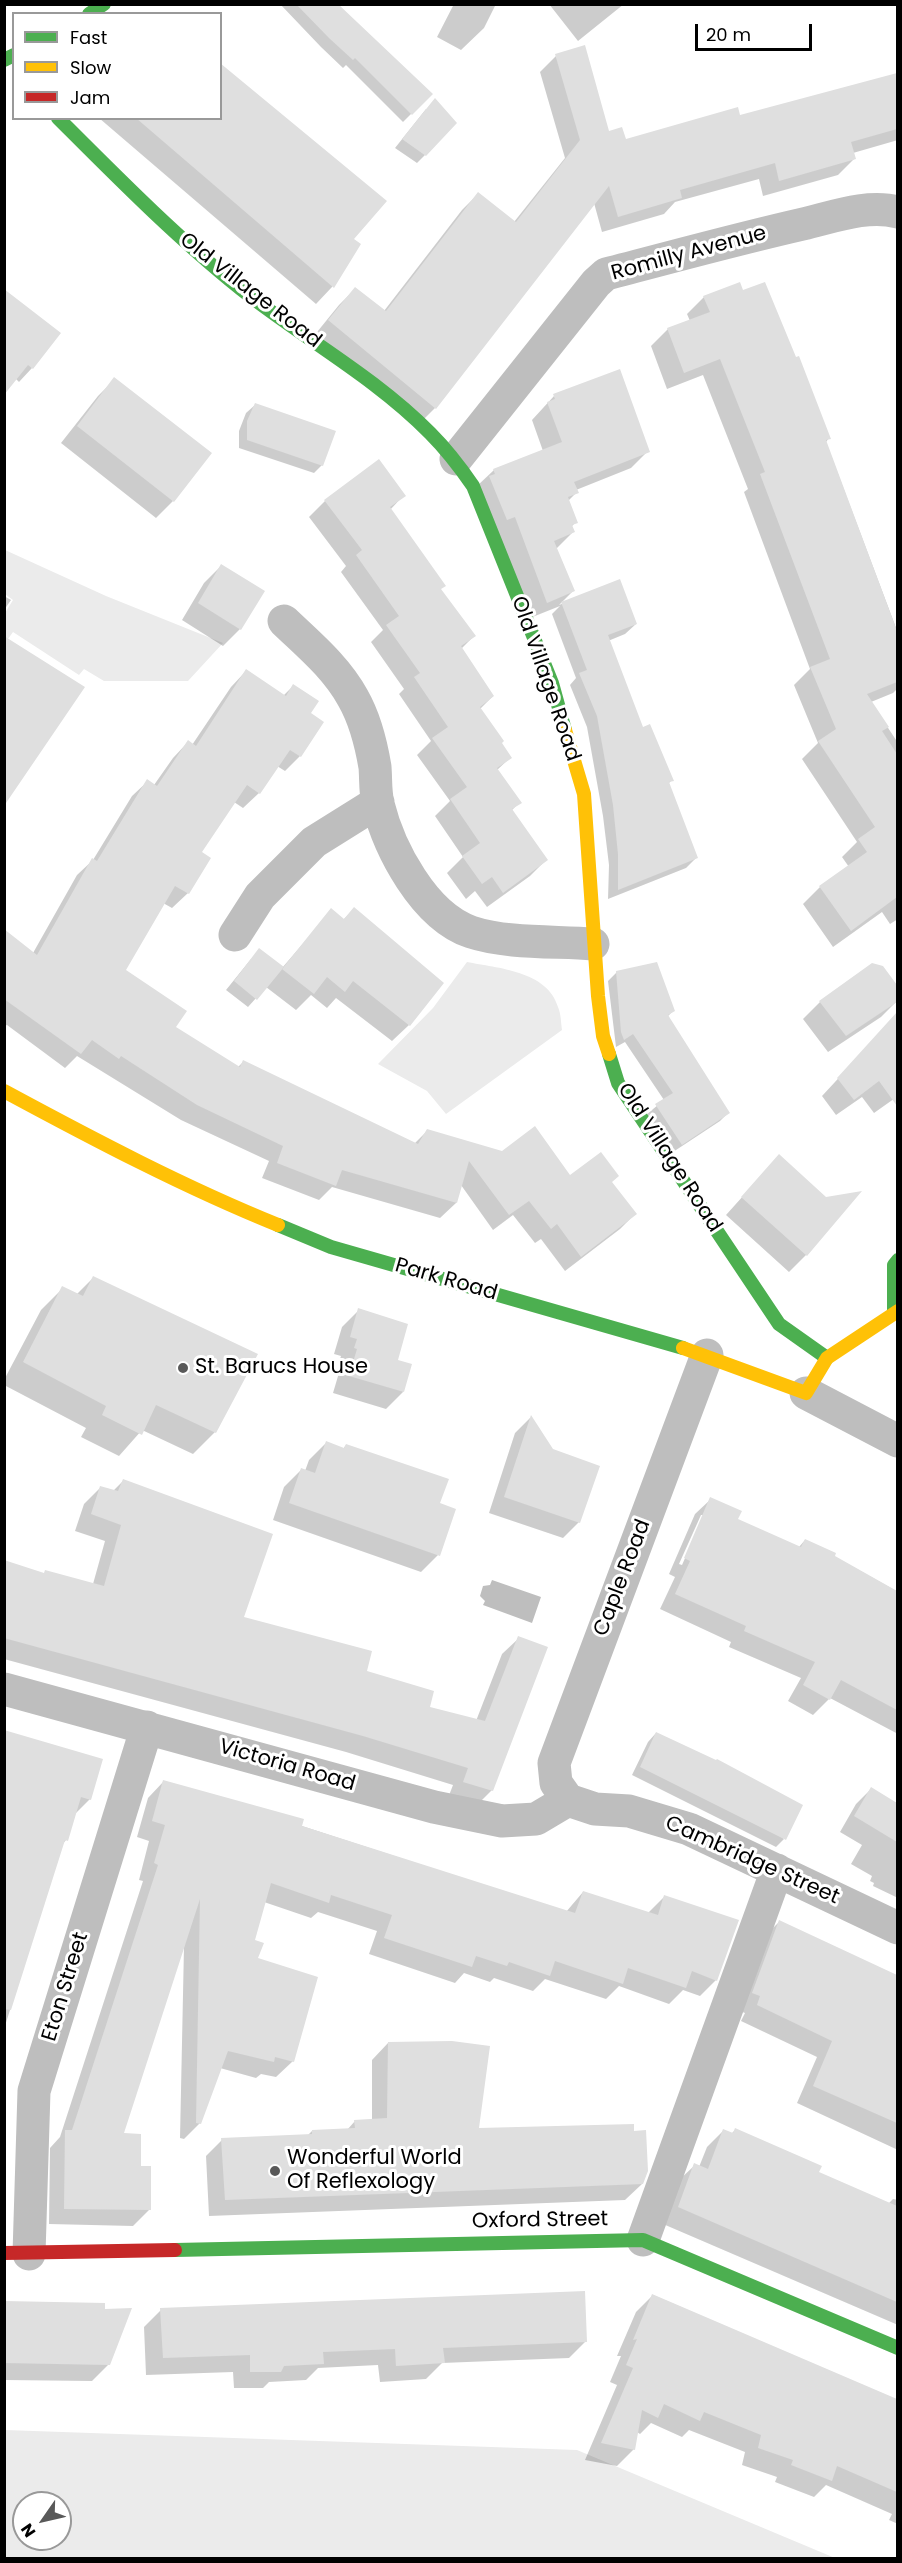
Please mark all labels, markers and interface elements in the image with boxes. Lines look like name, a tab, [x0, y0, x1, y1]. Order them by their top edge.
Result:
legend	[12, 12, 222, 120]
scale bar	[698, 12, 815, 50]
text: 20 m	[706, 22, 751, 47]
text: Fast	[70, 25, 107, 50]
text: Slow	[70, 55, 111, 80]
text: Jam	[70, 85, 110, 110]
street label: Romilly Avenue	[609, 221, 769, 287]
street label: Old Village Road	[174, 228, 326, 354]
street label: Old Village Road	[505, 593, 585, 765]
street label: Old Village Road	[611, 1079, 727, 1237]
street label: Park Road	[392, 1253, 500, 1307]
place label: St. Barucs House	[195, 1355, 368, 1381]
marker: St. Barucs House	[176, 1361, 190, 1375]
street label: Caple Road	[589, 1516, 657, 1640]
street label: Victoria Road	[216, 1735, 358, 1797]
street label: Cambridge Street	[661, 1811, 843, 1911]
street label: Eton Street	[38, 1930, 94, 2044]
place label: Wonderful World Of Reflexology	[287, 2146, 462, 2196]
marker: Wonderful World Of Reflexology	[268, 2164, 282, 2178]
street label: Oxford Street	[472, 2207, 608, 2235]
north arrow	[12, 2491, 72, 2551]
text: N	[15, 2519, 41, 2542]

